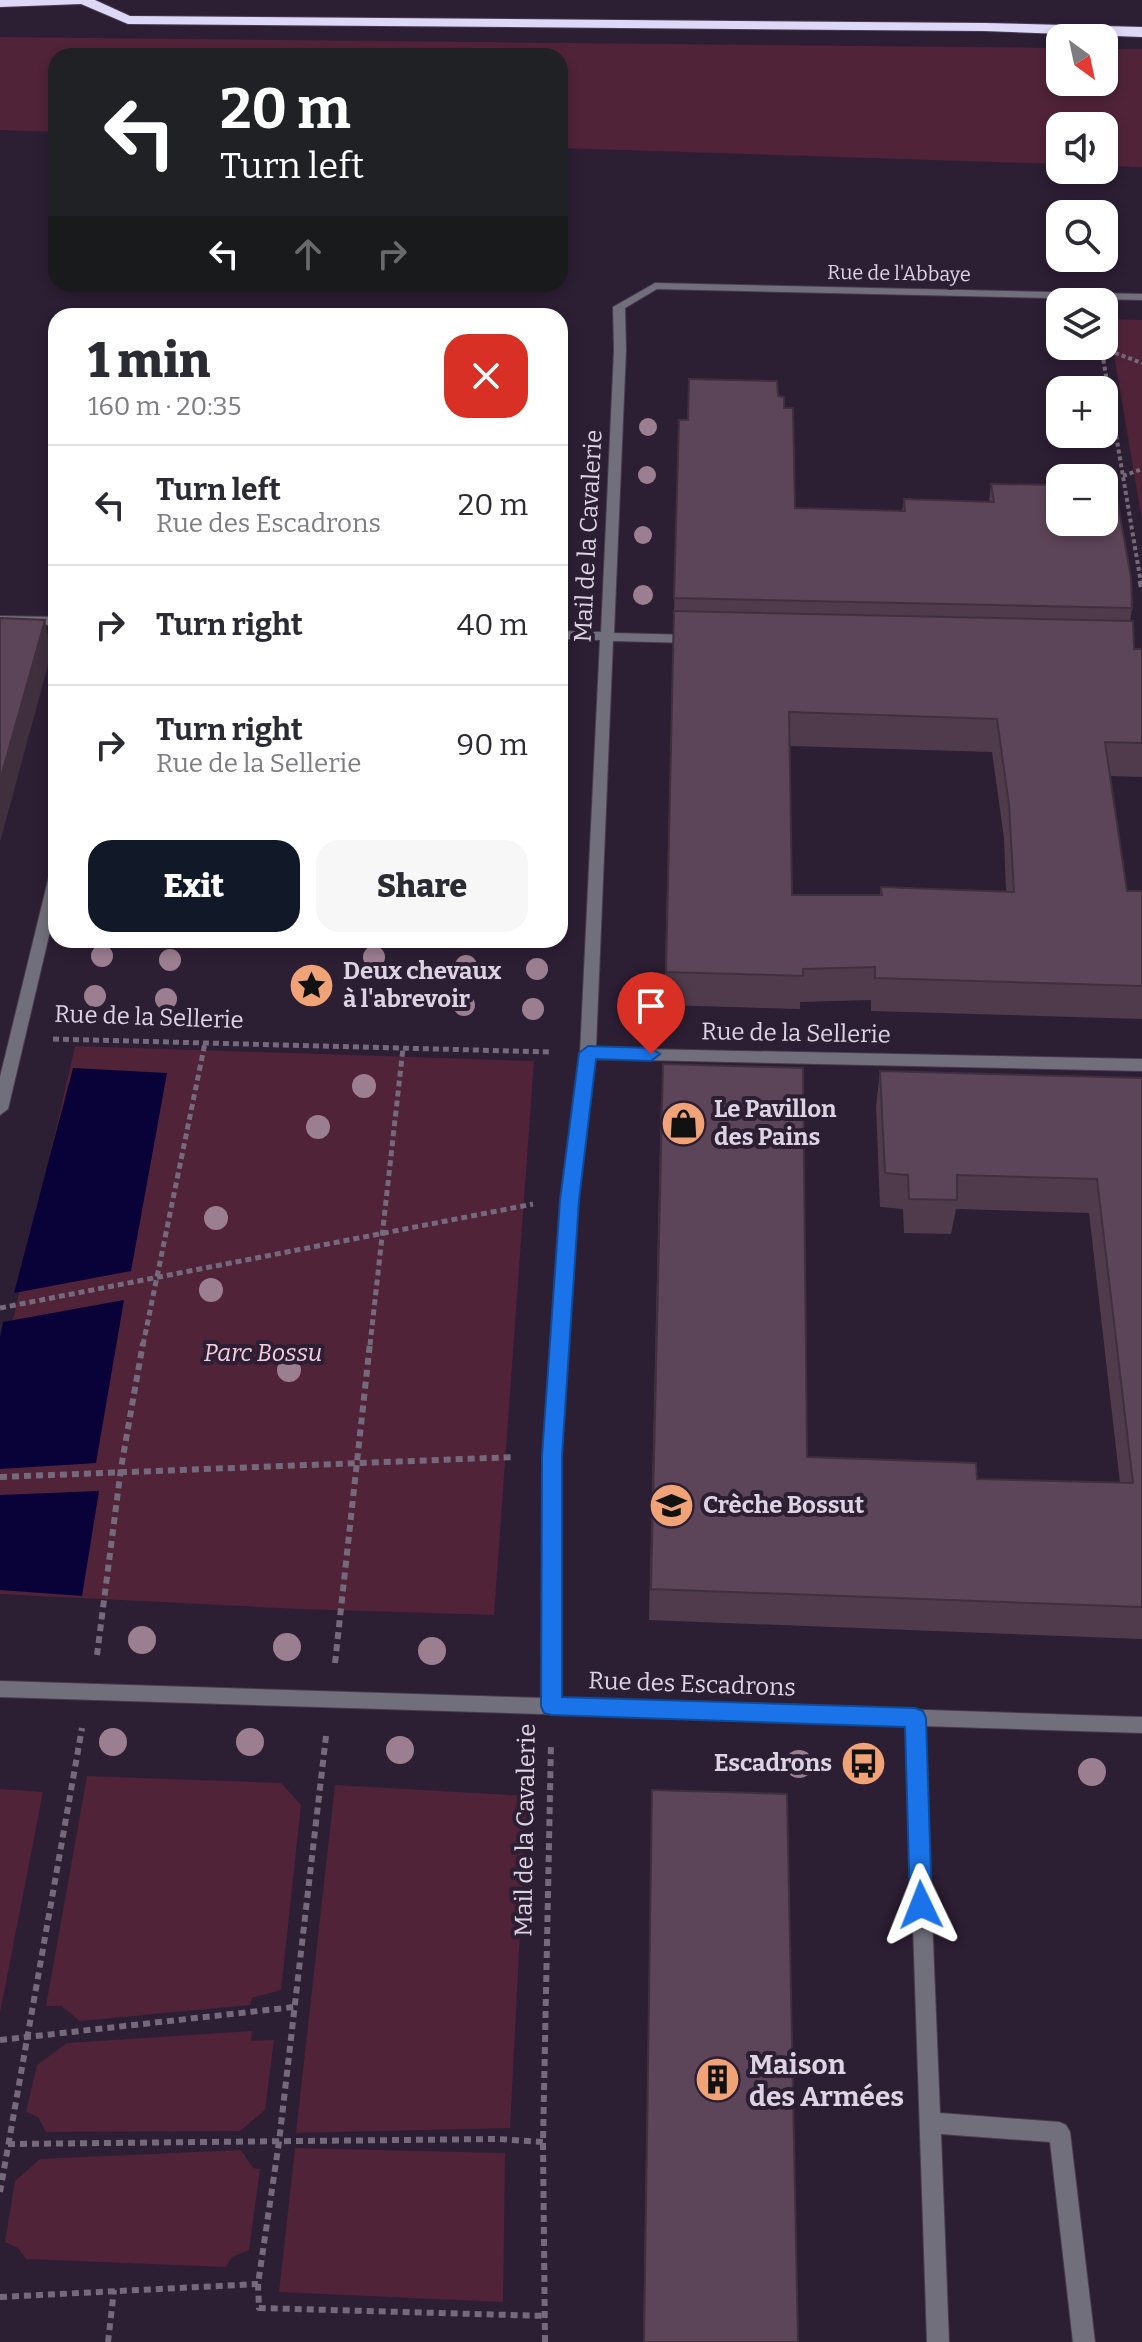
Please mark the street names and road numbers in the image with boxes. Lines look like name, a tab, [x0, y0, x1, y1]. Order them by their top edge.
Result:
street label: Rue de l'Abbaye	[827, 260, 971, 286]
street label: Mail de la Cavalerie	[568, 429, 608, 643]
street label: Rue de la Sellerie	[54, 1000, 244, 1034]
street label: Rue de la Sellerie	[701, 1017, 891, 1049]
street label: Rue des Escadrons	[588, 1666, 796, 1702]
street label: Mail de la Cavalerie	[509, 1723, 541, 1937]

